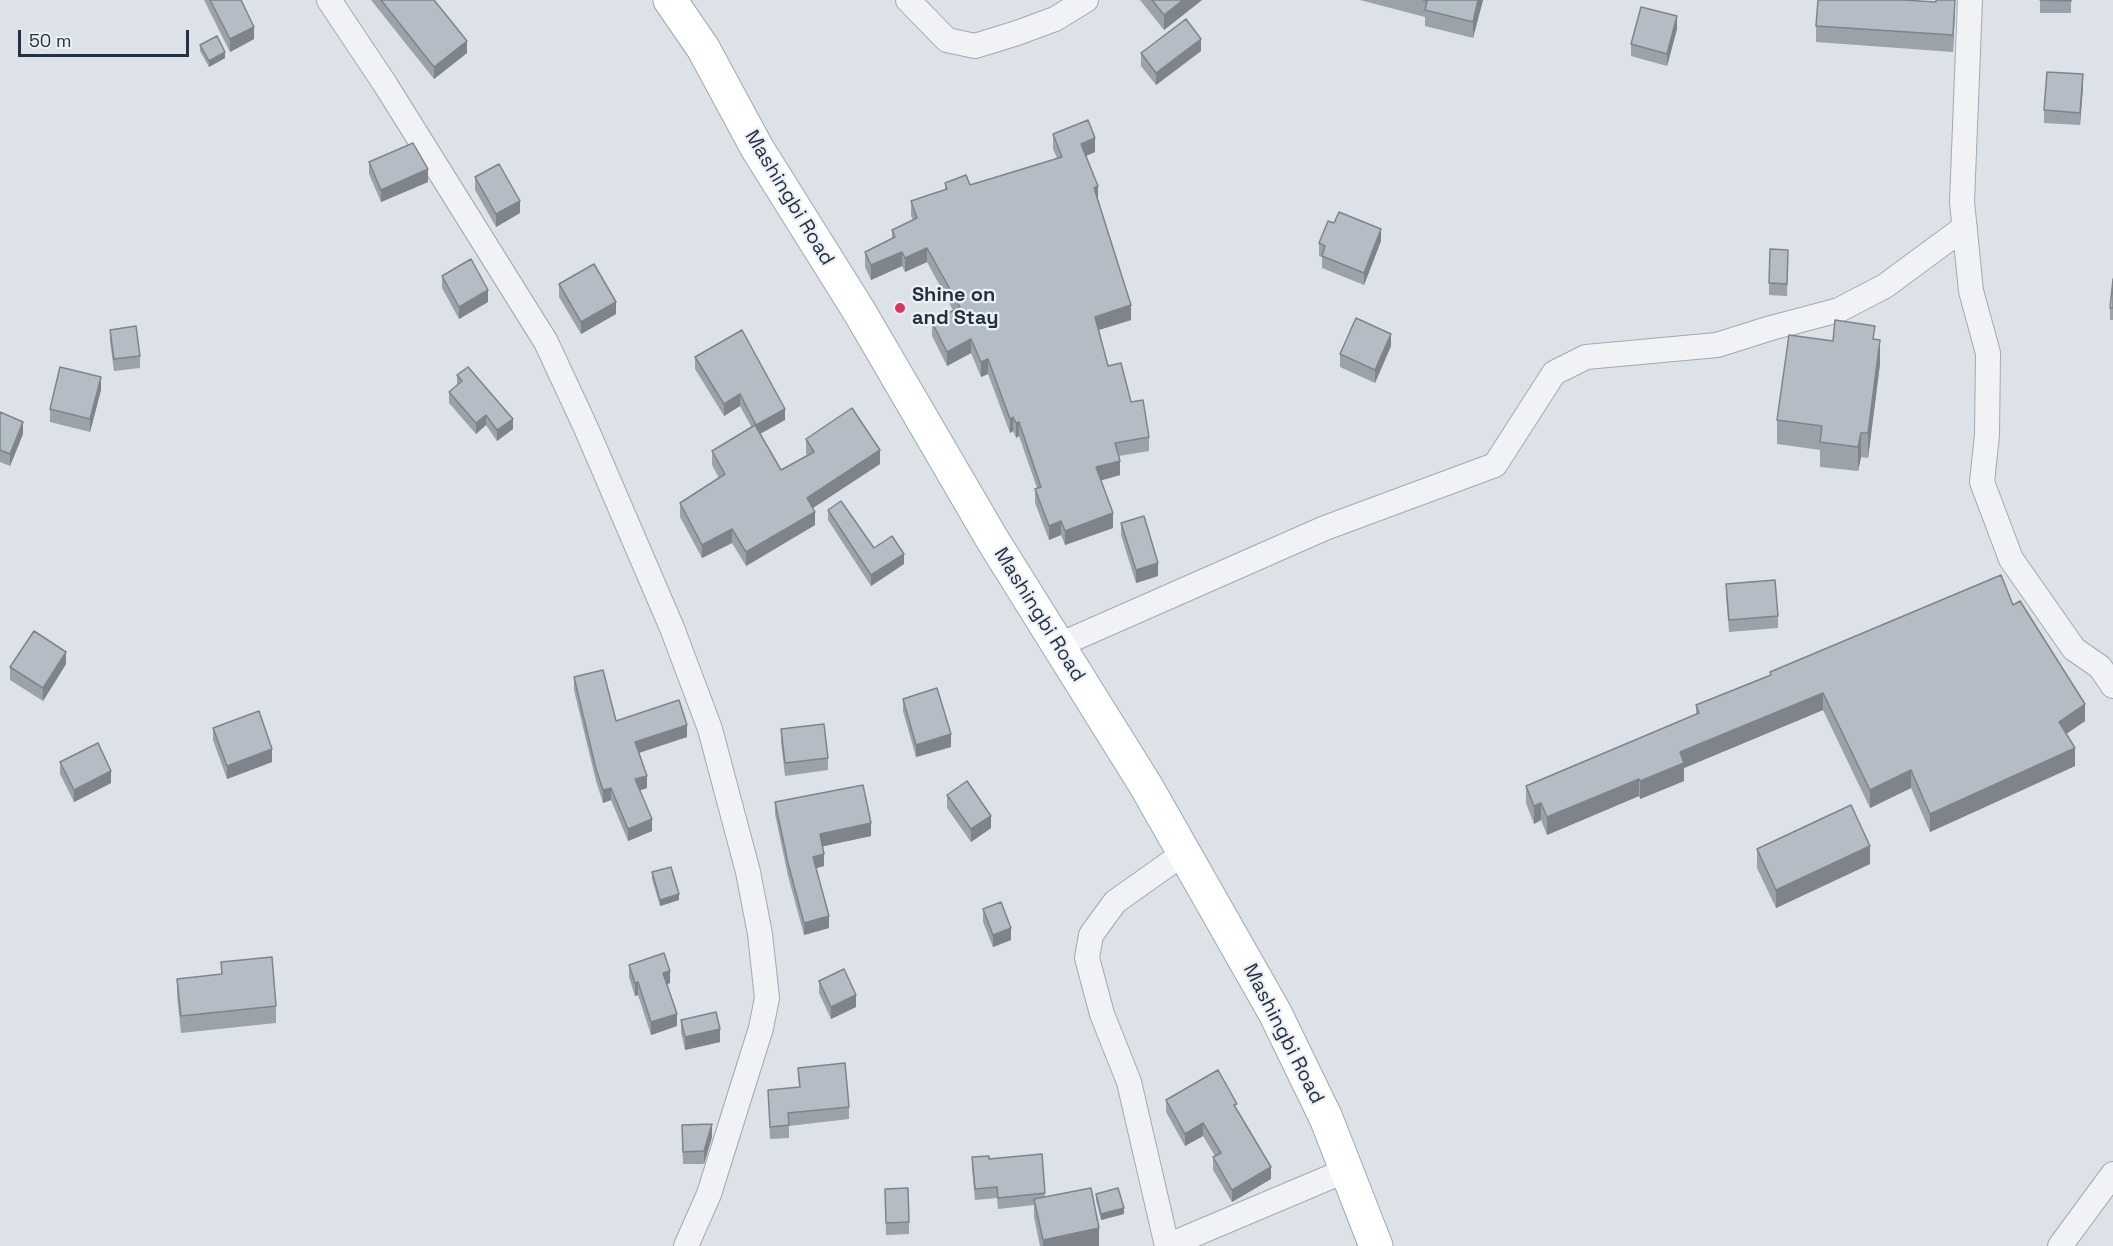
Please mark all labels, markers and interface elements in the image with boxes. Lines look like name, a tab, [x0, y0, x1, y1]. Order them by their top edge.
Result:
scale bar	[21, 18, 192, 56]
text: 50 m	[29, 29, 71, 52]
street label: Mashingbi Road	[739, 126, 839, 270]
place label: Shine on and Stay	[912, 284, 999, 331]
marker: Shine on and Stay	[893, 301, 907, 315]
street label: Mashingbi Road	[988, 544, 1090, 686]
street label: Mashingbi Road	[1237, 960, 1329, 1108]

